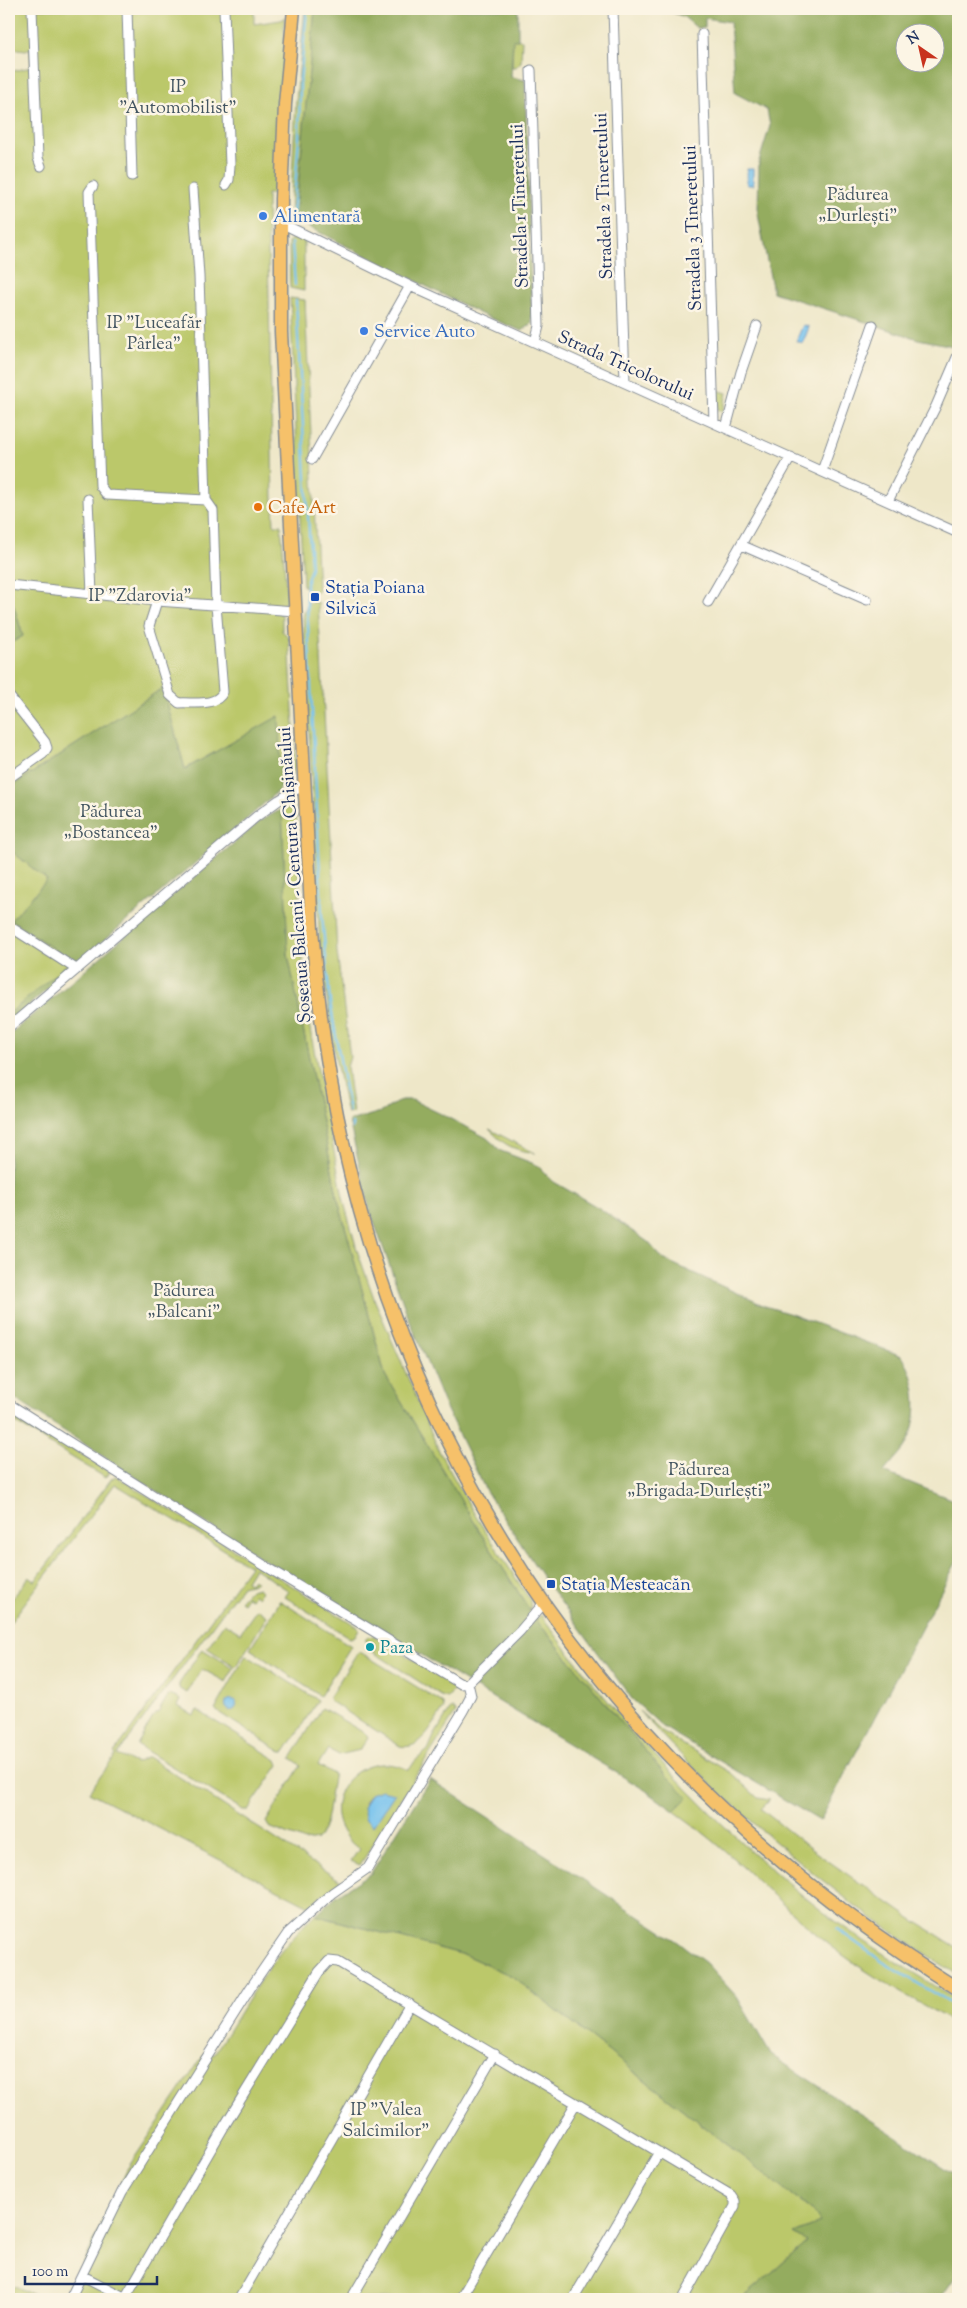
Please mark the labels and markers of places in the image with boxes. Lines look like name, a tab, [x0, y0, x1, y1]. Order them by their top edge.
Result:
place label: Alimentară	[273, 205, 361, 231]
marker: Alimentară	[257, 210, 269, 222]
place label: Service Auto	[374, 320, 475, 346]
marker: Service Auto	[358, 325, 370, 337]
place label: Cafe Art	[268, 496, 336, 522]
marker: Cafe Art	[252, 501, 264, 513]
place label: Stația Poiana Silvică	[325, 576, 425, 623]
marker: Stația Poiana Silvică	[309, 591, 321, 603]
place label: Stația Mesteacăn	[561, 1573, 691, 1599]
marker: Stația Mesteacăn	[545, 1578, 557, 1590]
place label: Paza	[380, 1636, 413, 1662]
marker: Paza	[364, 1641, 376, 1653]

